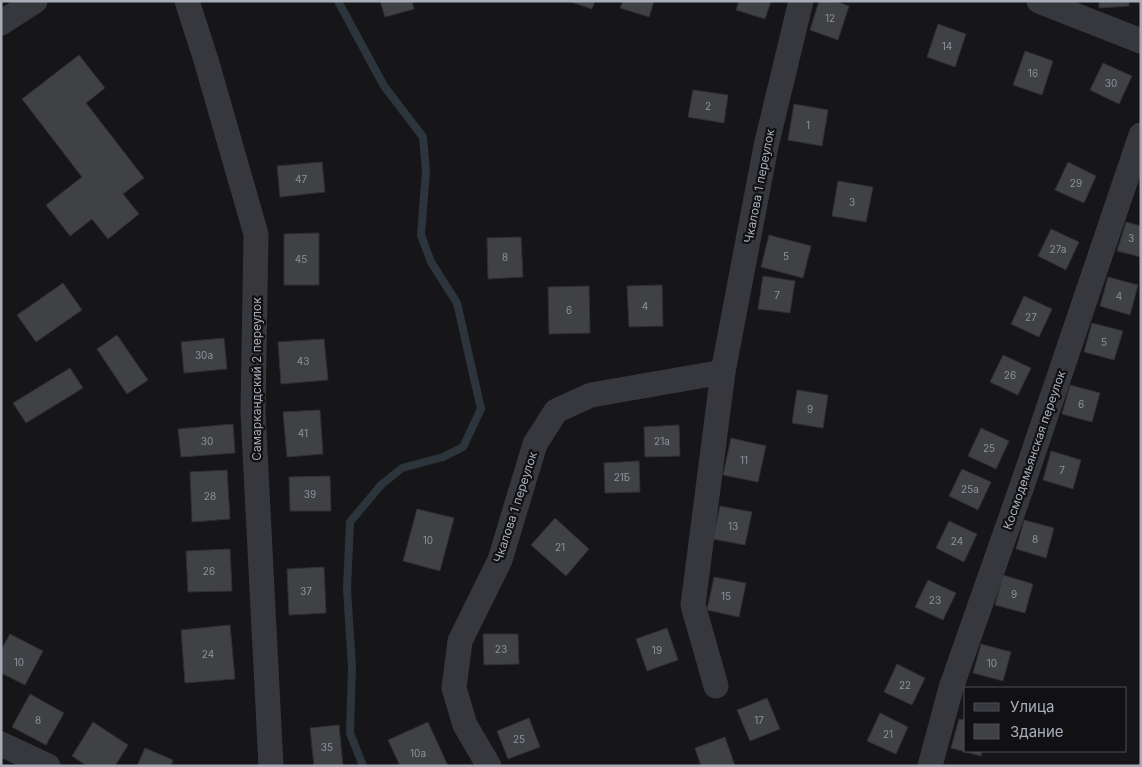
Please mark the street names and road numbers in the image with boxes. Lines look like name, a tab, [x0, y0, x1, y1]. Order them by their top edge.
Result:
street label: Чкалова 1 переулок	[741, 127, 778, 244]
street label: Самаркандский 2 переулок	[249, 297, 264, 461]
street label: Космодемьянская переулок	[1000, 368, 1068, 532]
street label: Чкалова 1 переулок	[490, 449, 540, 564]

